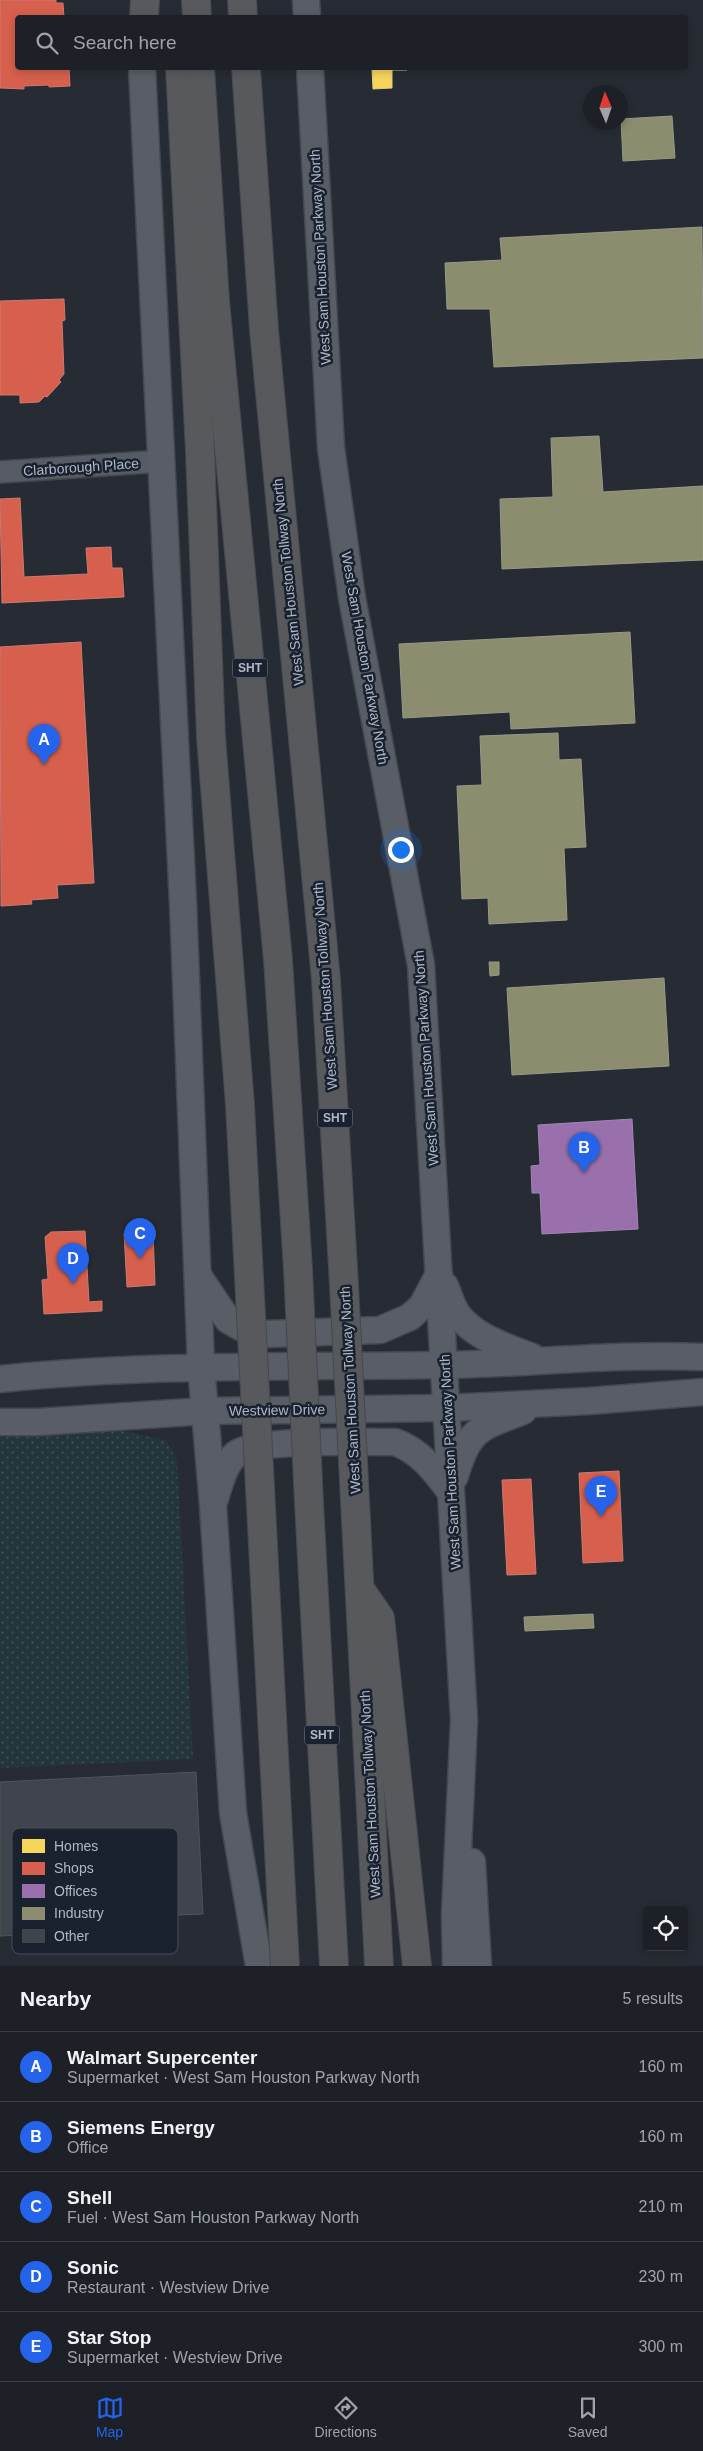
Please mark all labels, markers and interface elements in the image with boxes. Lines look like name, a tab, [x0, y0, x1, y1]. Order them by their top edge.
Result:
search box	[15, 15, 688, 70]
icon: search	[33, 29, 61, 57]
text: Search here	[73, 32, 177, 53]
north arrow	[583, 85, 628, 130]
street label: West Sam Houston Parkway North	[306, 149, 334, 365]
street label: Clarborough Place	[23, 455, 140, 479]
street label: West Sam Houston Tollway North	[269, 478, 307, 686]
street label: West Sam Houston Parkway North	[338, 550, 392, 766]
road number: SHT	[232, 658, 268, 678]
pin: A	[28, 724, 60, 765]
your location	[388, 837, 414, 863]
street label: West Sam Houston Tollway North	[310, 882, 340, 1090]
street label: West Sam Houston Parkway North	[410, 950, 442, 1166]
road number: SHT	[318, 1108, 352, 1128]
pin: B	[568, 1132, 600, 1173]
pin: C	[124, 1218, 156, 1259]
pin: D	[57, 1243, 89, 1284]
street label: West Sam Houston Tollway North	[337, 1286, 363, 1494]
street label: West Sam Houston Parkway North	[436, 1354, 464, 1570]
street label: Westview Drive	[229, 1401, 325, 1419]
pin: E	[585, 1476, 617, 1517]
street label: West Sam Houston Tollway North	[357, 1690, 383, 1898]
road number: SHT	[304, 1726, 340, 1744]
legend	[12, 1828, 178, 1954]
text: Homes	[54, 1838, 98, 1854]
text: Shops	[54, 1860, 94, 1876]
text: Offices	[54, 1883, 97, 1899]
text: Industry	[54, 1905, 104, 1921]
map controls	[643, 1906, 688, 1951]
button: locate	[643, 1906, 688, 1951]
text: Other	[54, 1928, 89, 1944]
text: Nearby	[20, 1987, 91, 2010]
text: 5 results	[623, 1990, 683, 2007]
text: Walmart Supercenter	[67, 2047, 257, 2068]
text: A	[30, 2058, 42, 2075]
text: 160 m	[639, 2058, 683, 2075]
text: Supermarket · West Sam Houston Parkway North	[67, 2069, 420, 2086]
text: Siemens Energy	[67, 2117, 215, 2138]
text: B	[30, 2128, 42, 2145]
text: 160 m	[639, 2128, 683, 2145]
text: Office	[67, 2139, 109, 2156]
text: Shell	[67, 2187, 112, 2208]
text: C	[30, 2198, 42, 2215]
text: 210 m	[639, 2198, 683, 2215]
text: Fuel · West Sam Houston Parkway North	[67, 2209, 359, 2226]
text: Sonic	[67, 2257, 119, 2278]
text: D	[30, 2268, 42, 2285]
text: 230 m	[639, 2268, 683, 2285]
text: Restaurant · Westview Drive	[67, 2279, 269, 2296]
text: Star Stop	[67, 2327, 151, 2348]
text: E	[31, 2338, 41, 2355]
text: 300 m	[639, 2338, 683, 2355]
text: Supermarket · Westview Drive	[67, 2349, 283, 2366]
tab: Map	[96, 2394, 124, 2440]
tab: Directions	[315, 2394, 377, 2440]
tab: Saved	[568, 2394, 607, 2440]

